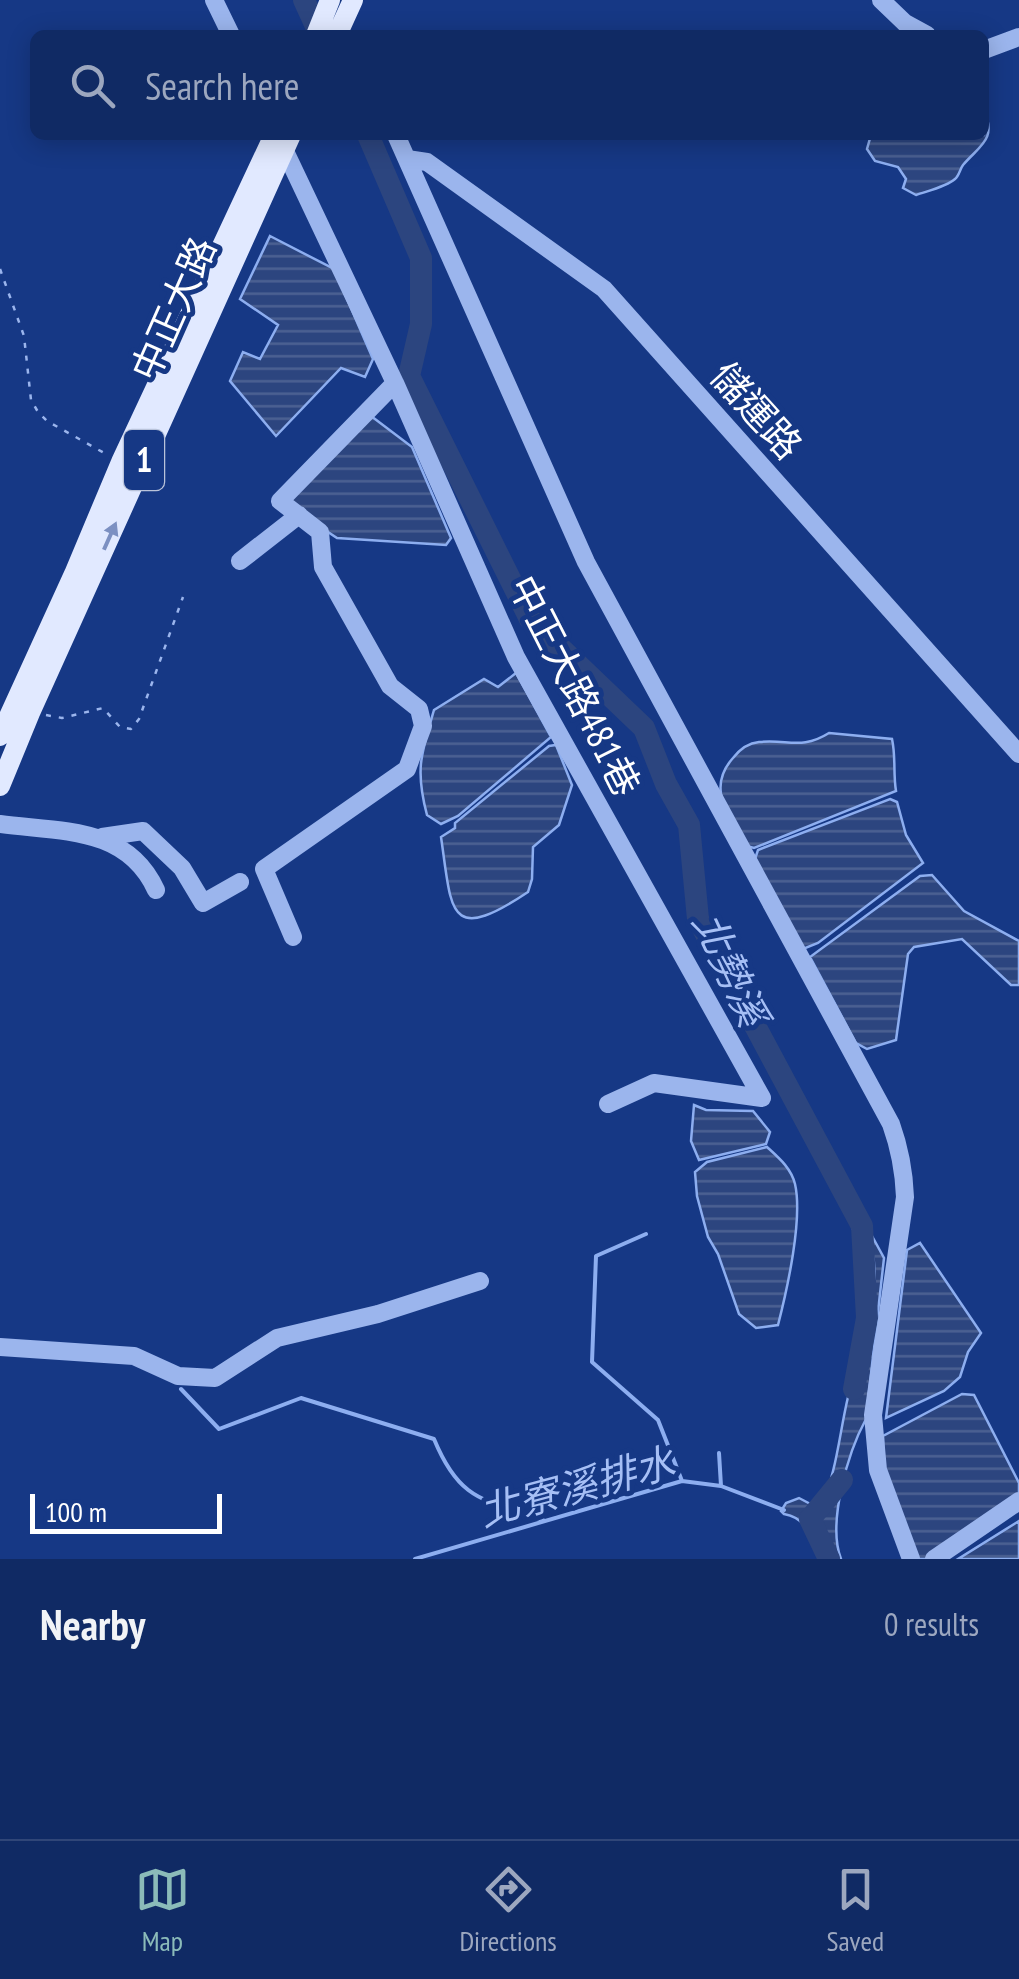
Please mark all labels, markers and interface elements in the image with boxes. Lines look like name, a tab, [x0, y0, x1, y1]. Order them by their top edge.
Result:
search box	[30, 30, 989, 140]
icon: search	[65, 58, 120, 113]
text: Search here	[145, 61, 299, 110]
street label: 中正大路	[119, 229, 226, 388]
street label: 儲運路	[701, 351, 813, 469]
road number: 1	[124, 430, 164, 490]
one-way arrow	[101, 521, 118, 550]
street label: 中正大路481巷	[499, 567, 652, 804]
water label: 北勢溪	[682, 903, 782, 1038]
water label: 北寮溪排水	[473, 1435, 682, 1537]
scale bar	[30, 1489, 222, 1534]
text: 100 m	[45, 1493, 107, 1530]
text: Nearby	[40, 1597, 145, 1652]
text: 0 results	[884, 1603, 979, 1645]
tab: Map	[135, 1862, 190, 1959]
tab: Directions	[459, 1862, 557, 1959]
tab: Saved	[826, 1862, 884, 1959]

